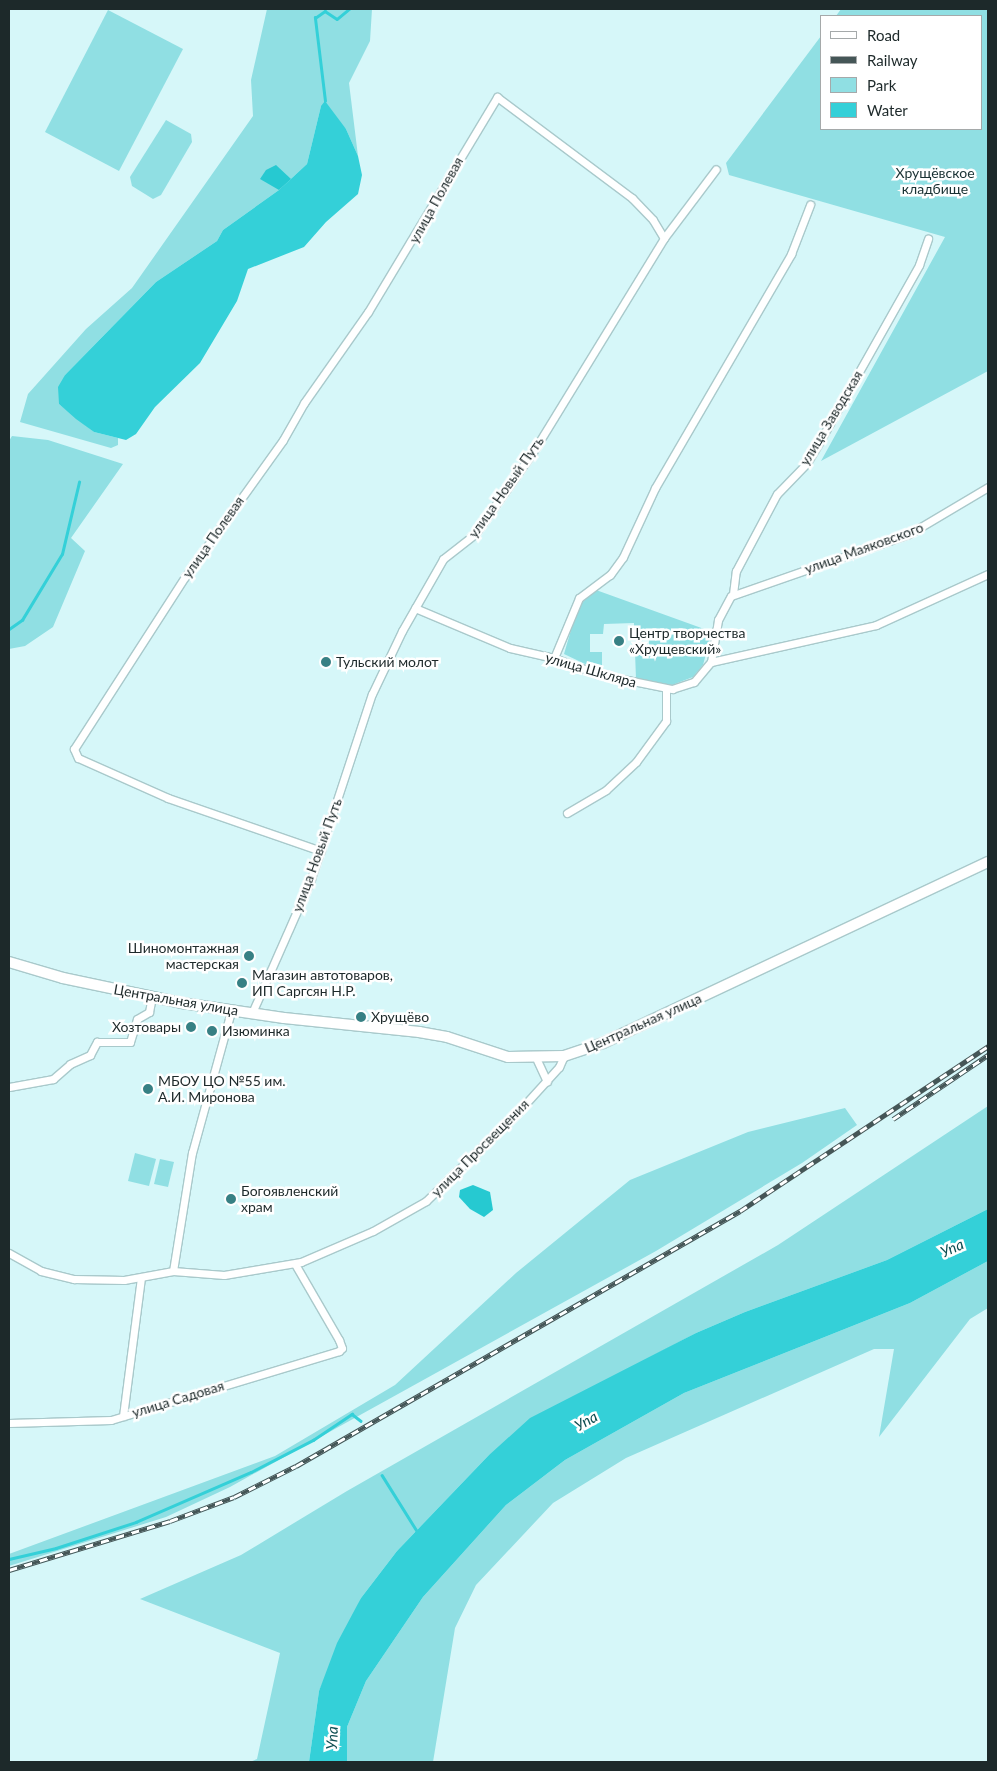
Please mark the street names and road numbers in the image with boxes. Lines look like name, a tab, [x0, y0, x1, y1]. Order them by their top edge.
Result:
street label: улица Полевая	[405, 154, 467, 246]
street label: улица Заводская	[796, 368, 866, 468]
street label: улица Новый Путь	[465, 433, 547, 541]
street label: улица Полевая	[179, 493, 247, 581]
street label: улица Маяковского	[802, 519, 926, 577]
street label: улица Шкляра	[544, 649, 638, 691]
street label: улица Новый Путь	[289, 796, 345, 914]
street label: Центральная улица	[112, 981, 240, 1019]
street label: Центральная улица	[582, 990, 704, 1056]
street label: улица Просвещения	[428, 1096, 532, 1200]
street label: улица Садовая	[130, 1377, 226, 1421]

